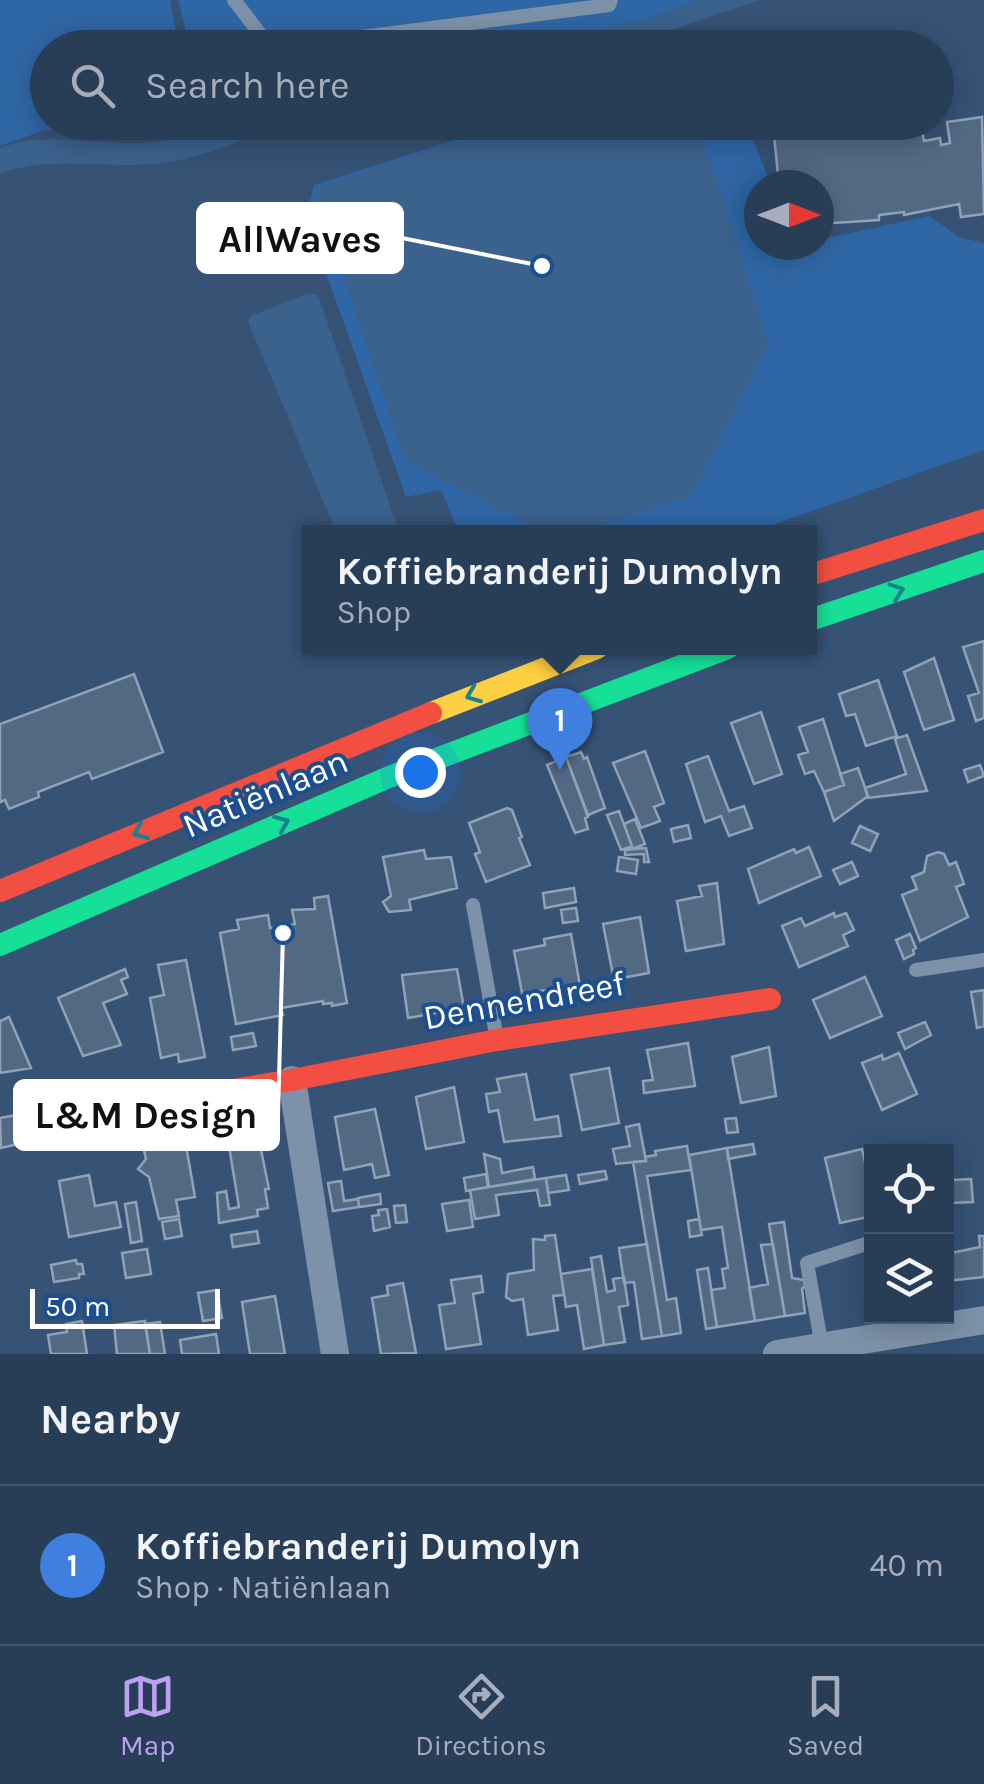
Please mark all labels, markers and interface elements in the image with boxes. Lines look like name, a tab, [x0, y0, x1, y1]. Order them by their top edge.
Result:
search box	[30, 30, 954, 140]
icon: search	[65, 58, 120, 113]
text: Search here	[145, 63, 349, 108]
north arrow	[744, 170, 834, 260]
callout: AllWaves	[198, 204, 402, 272]
text: AllWaves	[218, 217, 382, 262]
popup	[302, 525, 817, 655]
text: Koffiebranderij Dumolyn	[336, 549, 783, 594]
one-way arrow	[888, 582, 905, 602]
text: Shop	[336, 594, 411, 631]
one-way arrow	[465, 684, 483, 704]
pin: 1	[528, 688, 592, 770]
street label: Natiënlaan	[176, 740, 354, 847]
your location	[395, 747, 446, 798]
one-way arrow	[272, 815, 290, 835]
one-way arrow	[132, 821, 150, 841]
street label: Dennendreef	[420, 962, 629, 1038]
callout: L&M Design	[15, 1081, 278, 1149]
text: L&M Design	[35, 1093, 257, 1138]
map controls	[864, 1144, 954, 1324]
button: locate	[864, 1144, 954, 1234]
button: layers	[864, 1234, 954, 1324]
scale bar	[30, 1284, 220, 1328]
text: 50 m	[45, 1290, 110, 1323]
text: Nearby	[40, 1394, 180, 1444]
text: Koffiebranderij Dumolyn	[135, 1524, 581, 1569]
text: 1	[67, 1547, 78, 1584]
text: 40 m	[870, 1547, 944, 1584]
text: Shop · Natiënlaan	[135, 1569, 391, 1606]
tab: Map	[120, 1669, 175, 1762]
tab: Directions	[415, 1669, 547, 1762]
tab: Saved	[787, 1669, 864, 1762]

